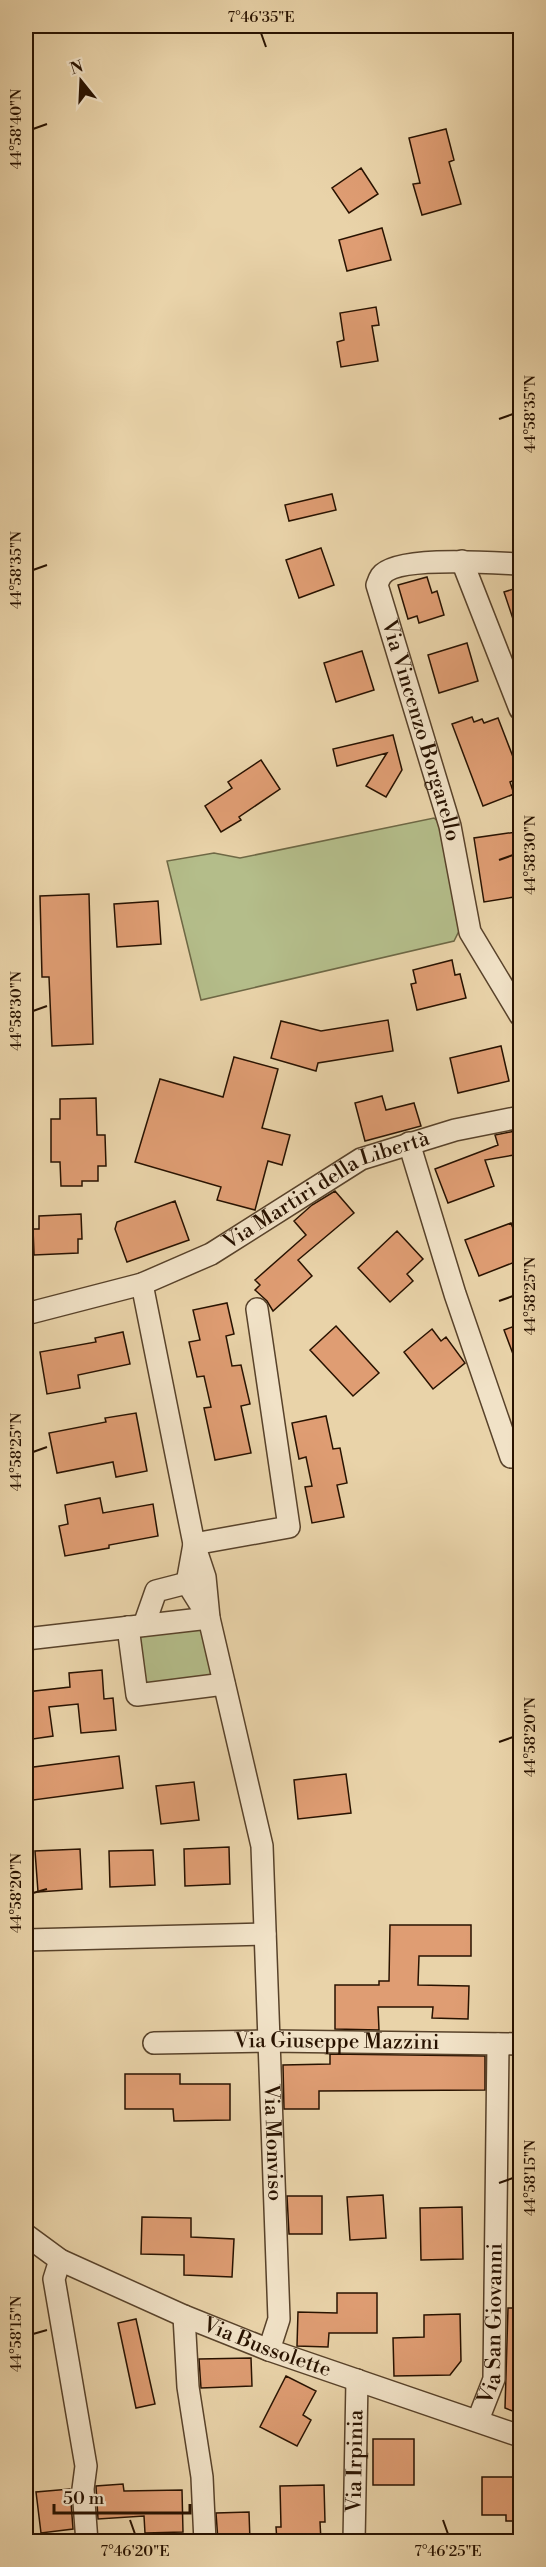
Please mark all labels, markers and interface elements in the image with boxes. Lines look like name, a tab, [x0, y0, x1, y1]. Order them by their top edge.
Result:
text: 7°46'35"E	[227, 8, 295, 27]
north arrow	[51, 51, 111, 111]
text: N	[68, 56, 86, 79]
text: 44°58'40"N	[7, 89, 26, 169]
text: 44°58'35"N	[521, 375, 540, 453]
text: 44°58'35"N	[7, 531, 26, 609]
street label: Via Vincenzo Borgarello	[375, 616, 466, 843]
text: 44°58'30"N	[521, 815, 540, 895]
text: 44°58'30"N	[7, 971, 26, 1051]
street label: Via Martiri della Libertà	[218, 1126, 433, 1256]
text: 44°58'25"N	[521, 1257, 540, 1335]
text: 44°58'25"N	[7, 1413, 26, 1491]
text: 44°58'20"N	[521, 1697, 540, 1777]
text: 44°58'20"N	[7, 1853, 26, 1933]
street label: Via Giuseppe Mazzini	[233, 2028, 440, 2056]
street label: Via Monviso	[258, 2083, 288, 2201]
text: 44°58'15"N	[521, 2140, 540, 2216]
street label: Via San Giovanni	[472, 2243, 509, 2409]
text: 44°58'15"N	[7, 2296, 26, 2372]
street label: Via Bussolette	[198, 2311, 334, 2383]
street label: Via Irpinia	[342, 2409, 369, 2514]
scale bar	[54, 2477, 190, 2515]
text: 50 m	[63, 2487, 105, 2510]
text: 7°46'20"E	[100, 2542, 170, 2561]
text: 7°46'25"E	[414, 2542, 482, 2561]

